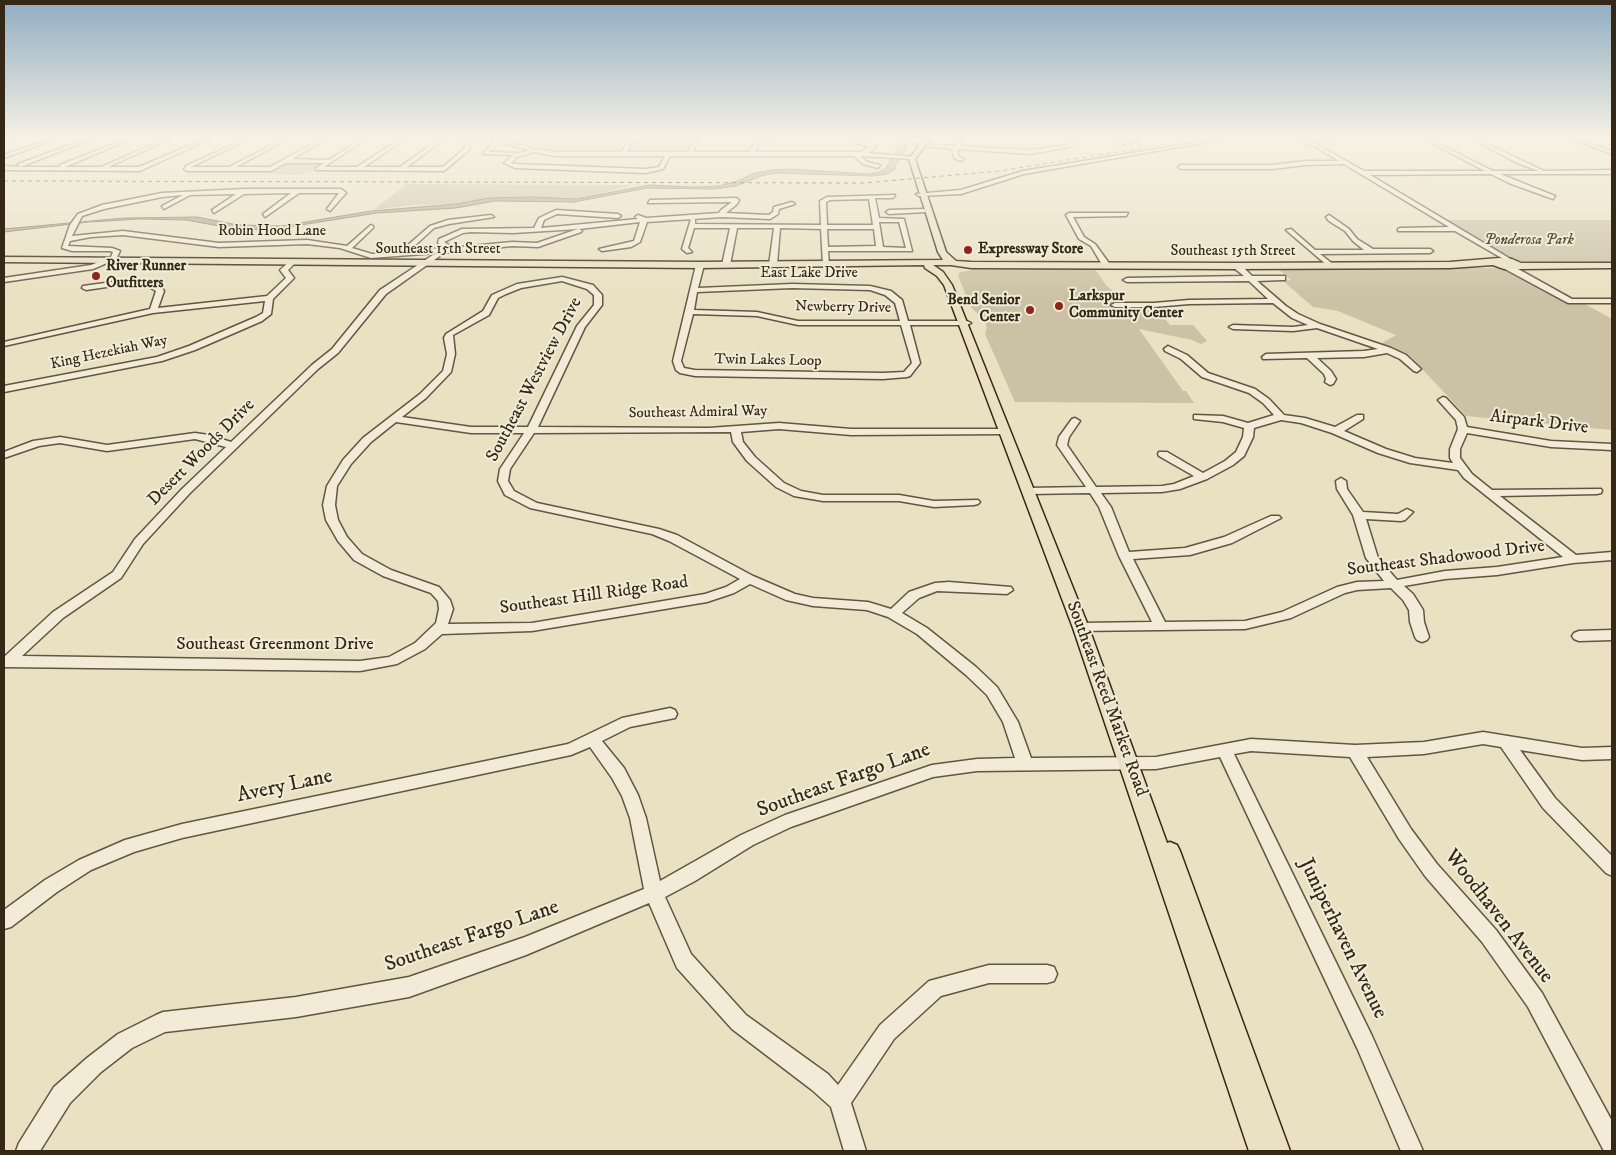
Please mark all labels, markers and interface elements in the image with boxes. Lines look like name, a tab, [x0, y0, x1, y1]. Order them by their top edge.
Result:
street label: Robin Hood Lane	[218, 223, 326, 241]
park label: Ponderosa Park	[1484, 232, 1574, 250]
street label: Southeast 15th Street	[376, 241, 500, 259]
place label: Expressway Store	[978, 241, 1083, 259]
street label: Southeast 15th Street	[1171, 243, 1295, 261]
marker: Expressway Store	[962, 244, 974, 256]
place label: River Runner Outfitters	[106, 258, 186, 293]
street label: East Lake Drive	[760, 265, 858, 283]
marker: River Runner Outfitters	[90, 270, 102, 282]
place label: Larkspur Community Center	[1069, 288, 1183, 323]
place label: Bend Senior Center	[947, 292, 1020, 327]
street label: Southeast Westview Drive	[482, 294, 588, 466]
street label: Newberry Drive	[795, 298, 891, 318]
marker: Larkspur Community Center	[1053, 300, 1065, 312]
marker: Bend Senior Center	[1024, 304, 1036, 316]
street label: King Hezekiah Way	[49, 332, 169, 374]
street label: Twin Lakes Loop	[714, 351, 822, 371]
street label: Desert Woods Drive	[144, 395, 260, 511]
street label: Southeast Admiral Way	[628, 403, 768, 423]
street label: Airpark Drive	[1489, 406, 1589, 440]
street label: Southeast Shadowood Drive	[1346, 536, 1546, 582]
street label: Southeast Hill Ridge Road	[498, 572, 690, 620]
street label: Southeast Reed Market Road	[1061, 598, 1151, 800]
street label: Southeast Greenmont Drive	[176, 634, 374, 656]
street label: Southeast Fargo Lane	[754, 738, 934, 824]
street label: Avery Lane	[235, 765, 335, 809]
street label: Woodhaven Avenue	[1438, 845, 1558, 989]
street label: Juniperhaven Avenue	[1292, 855, 1392, 1023]
street label: Southeast Fargo Lane	[382, 895, 562, 979]

